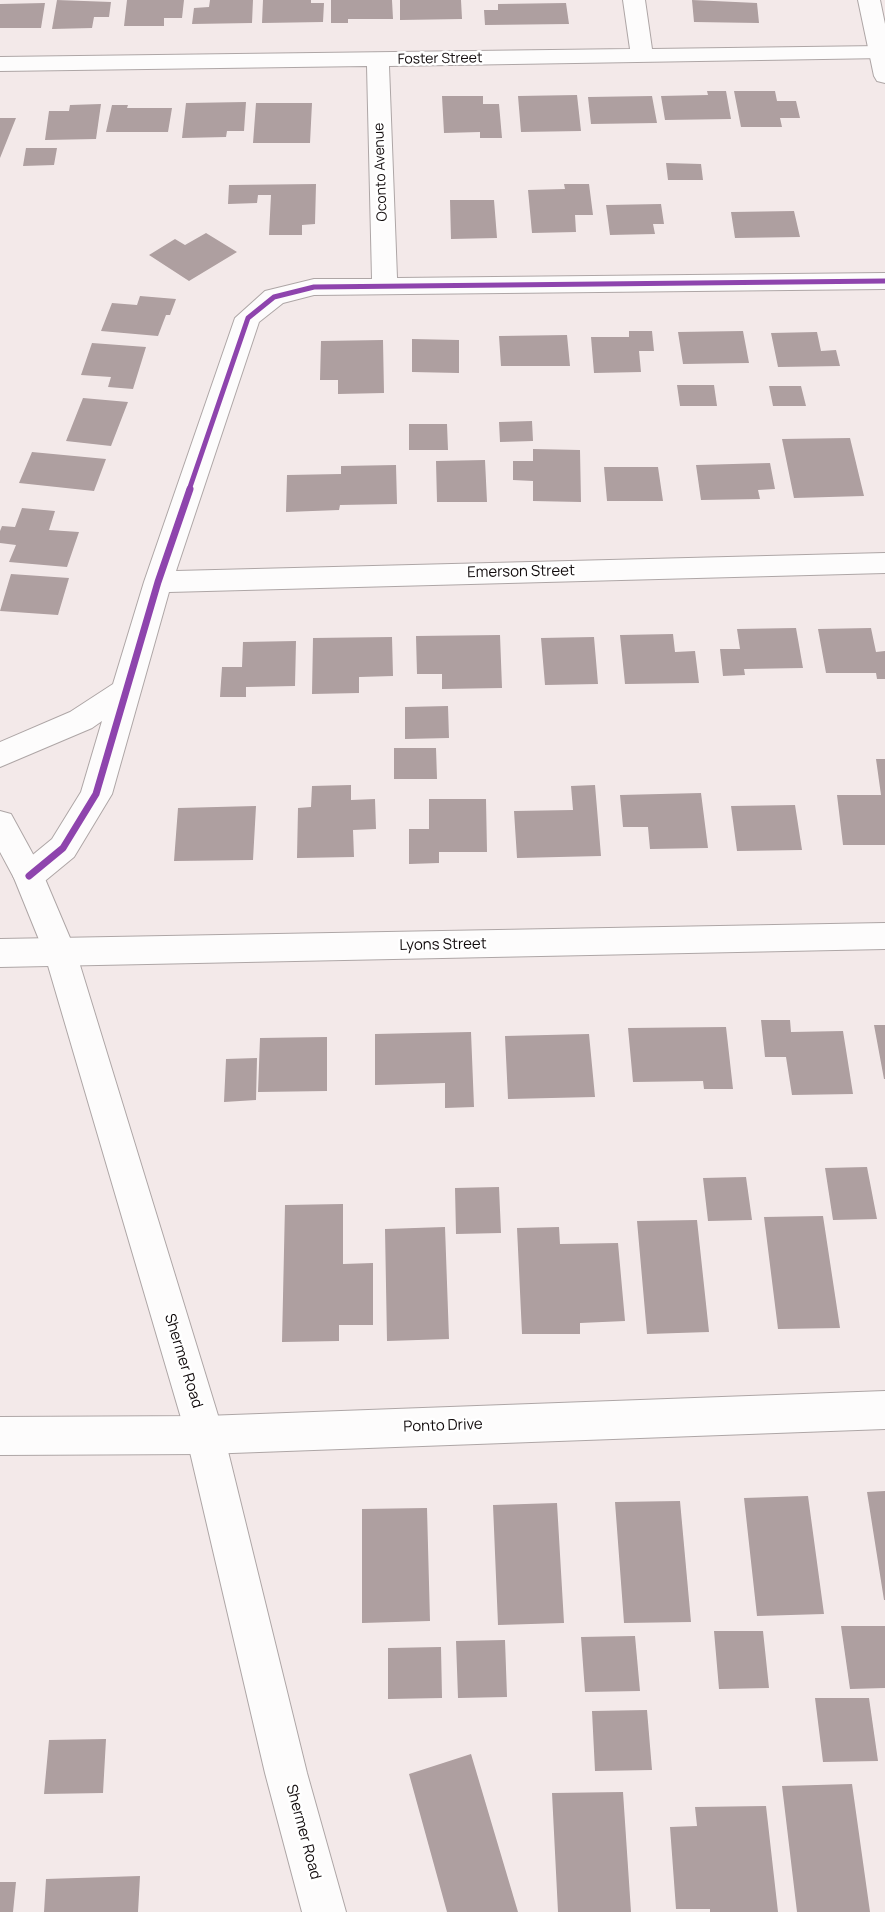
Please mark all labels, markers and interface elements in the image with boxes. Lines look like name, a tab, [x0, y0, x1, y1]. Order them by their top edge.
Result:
street label: Foster Street	[397, 50, 483, 68]
street label: Oconto Avenue	[371, 122, 391, 222]
street label: Emerson Street	[467, 562, 575, 582]
street label: Lyons Street	[399, 935, 487, 955]
street label: Shermer Road	[160, 1312, 206, 1410]
street label: Ponto Drive	[403, 1416, 483, 1436]
street label: Shermer Road	[282, 1782, 324, 1882]

